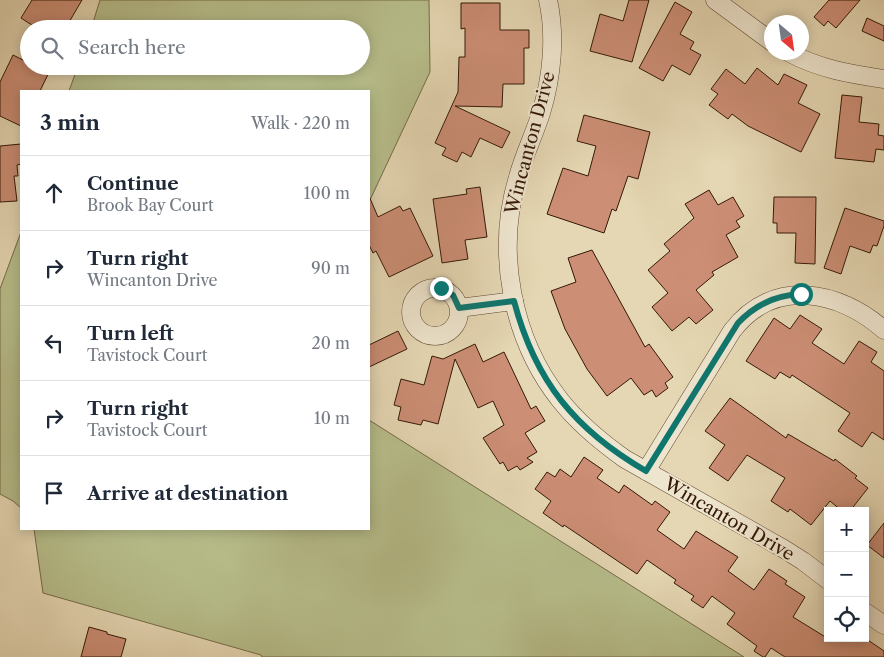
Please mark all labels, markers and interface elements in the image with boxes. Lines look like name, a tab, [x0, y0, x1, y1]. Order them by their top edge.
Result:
north arrow	[764, 15, 809, 60]
search box	[20, 20, 370, 75]
icon: search	[38, 34, 66, 62]
text: Search here	[78, 36, 186, 59]
street label: Wincanton Drive	[500, 69, 560, 218]
text: 3 min	[40, 110, 100, 135]
text: Walk · 220 m	[251, 113, 350, 133]
text: Continue	[87, 172, 179, 195]
icon: ahead	[40, 179, 68, 207]
text: 100 m	[304, 183, 350, 203]
text: Brook Bay Court	[87, 195, 214, 215]
text: Turn right	[87, 247, 188, 270]
icon: right	[40, 254, 68, 282]
text: 90 m	[311, 258, 350, 278]
text: Wincanton Drive	[87, 270, 218, 290]
route end	[430, 277, 453, 300]
route start	[790, 283, 813, 306]
text: Turn left	[87, 322, 174, 345]
icon: left	[40, 329, 68, 357]
text: 20 m	[311, 333, 350, 353]
text: Tavistock Court	[87, 345, 207, 365]
text: Turn right	[87, 397, 188, 420]
icon: right	[40, 404, 68, 432]
text: 10 m	[314, 408, 350, 428]
text: Tavistock Court	[87, 420, 207, 440]
street label: Wincanton Drive	[659, 472, 798, 565]
icon: arrive	[40, 479, 68, 507]
text: Arrive at destination	[87, 482, 288, 505]
map controls	[824, 507, 869, 642]
button: +	[824, 507, 869, 552]
button: −	[824, 552, 869, 597]
button: locate	[824, 597, 869, 642]

